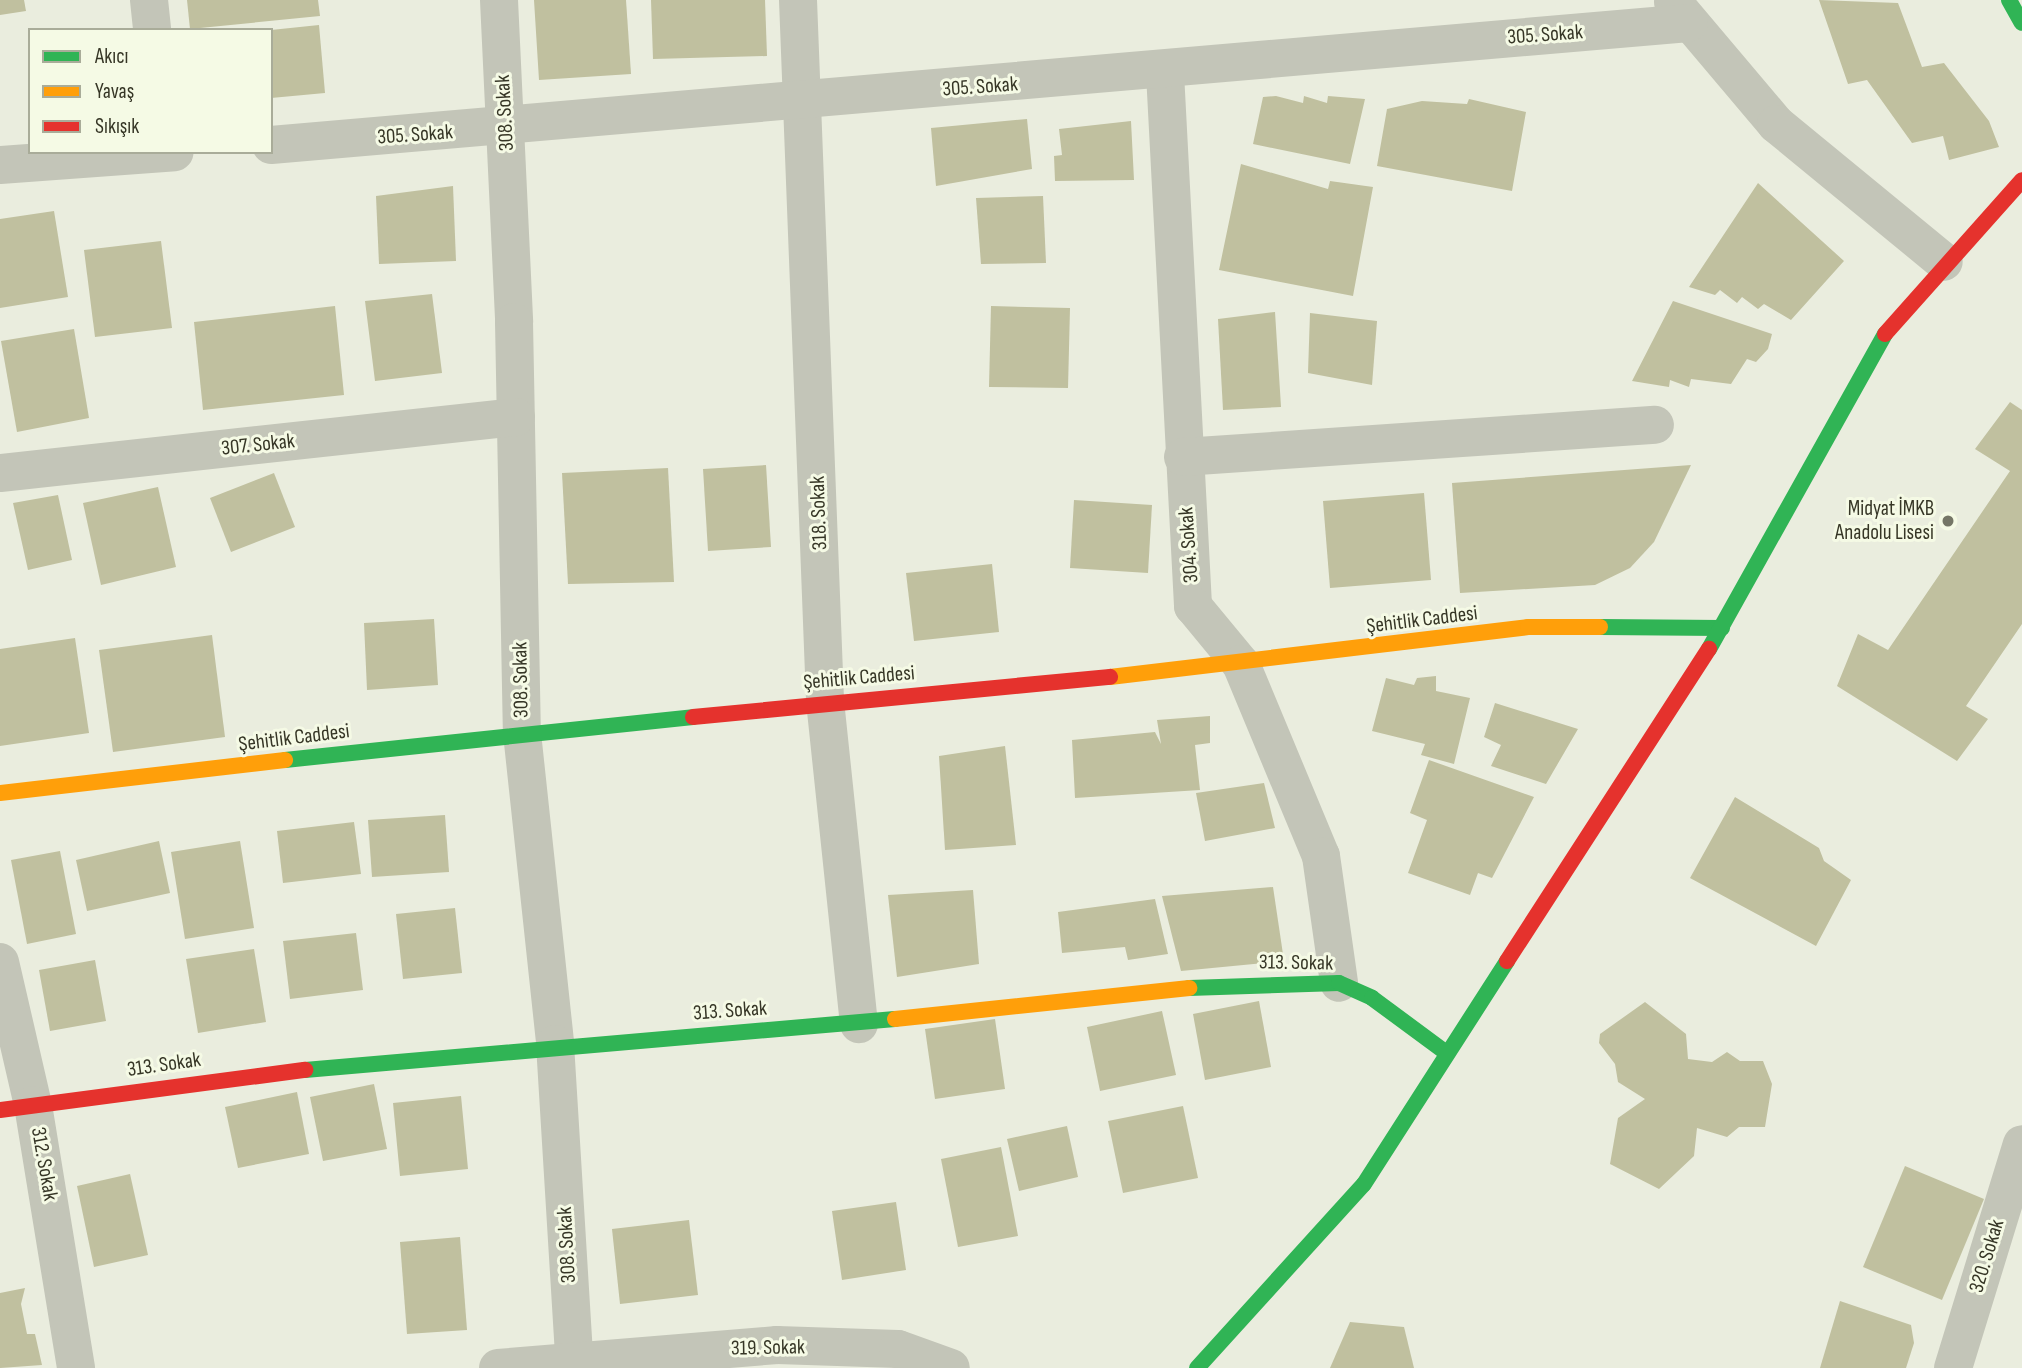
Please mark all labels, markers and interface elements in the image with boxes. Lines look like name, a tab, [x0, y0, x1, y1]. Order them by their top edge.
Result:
street label: 305. Sokak	[1506, 20, 1584, 50]
legend	[28, 28, 273, 154]
text: Akıcı	[95, 44, 128, 69]
street label: 305. Sokak	[941, 72, 1019, 102]
street label: 308. Sokak	[490, 74, 520, 152]
text: Yavaş	[95, 79, 134, 104]
text: Sıkışık	[95, 114, 139, 139]
street label: 305. Sokak	[376, 120, 454, 150]
street label: 307. Sokak	[220, 429, 296, 461]
street label: 318. Sokak	[805, 475, 833, 551]
place label: Midyat İMKB Anadolu Lisesi	[1835, 496, 1934, 546]
street label: 304. Sokak	[1174, 506, 1204, 584]
marker: Midyat İMKB Anadolu Lisesi	[1940, 513, 1956, 529]
street label: Şehitlik Caddesi	[1365, 601, 1479, 639]
street label: 308. Sokak	[508, 642, 534, 718]
street label: Şehitlik Caddesi	[802, 661, 916, 695]
street label: Şehitlik Caddesi	[237, 719, 351, 757]
street label: 313. Sokak	[1259, 950, 1333, 976]
street label: 313. Sokak	[692, 996, 768, 1026]
street label: 313. Sokak	[126, 1047, 202, 1083]
street label: 312. Sokak	[25, 1125, 63, 1203]
street label: 308. Sokak	[552, 1206, 582, 1284]
street label: 320. Sokak	[1964, 1216, 2010, 1296]
street label: 319. Sokak	[731, 1335, 805, 1361]

